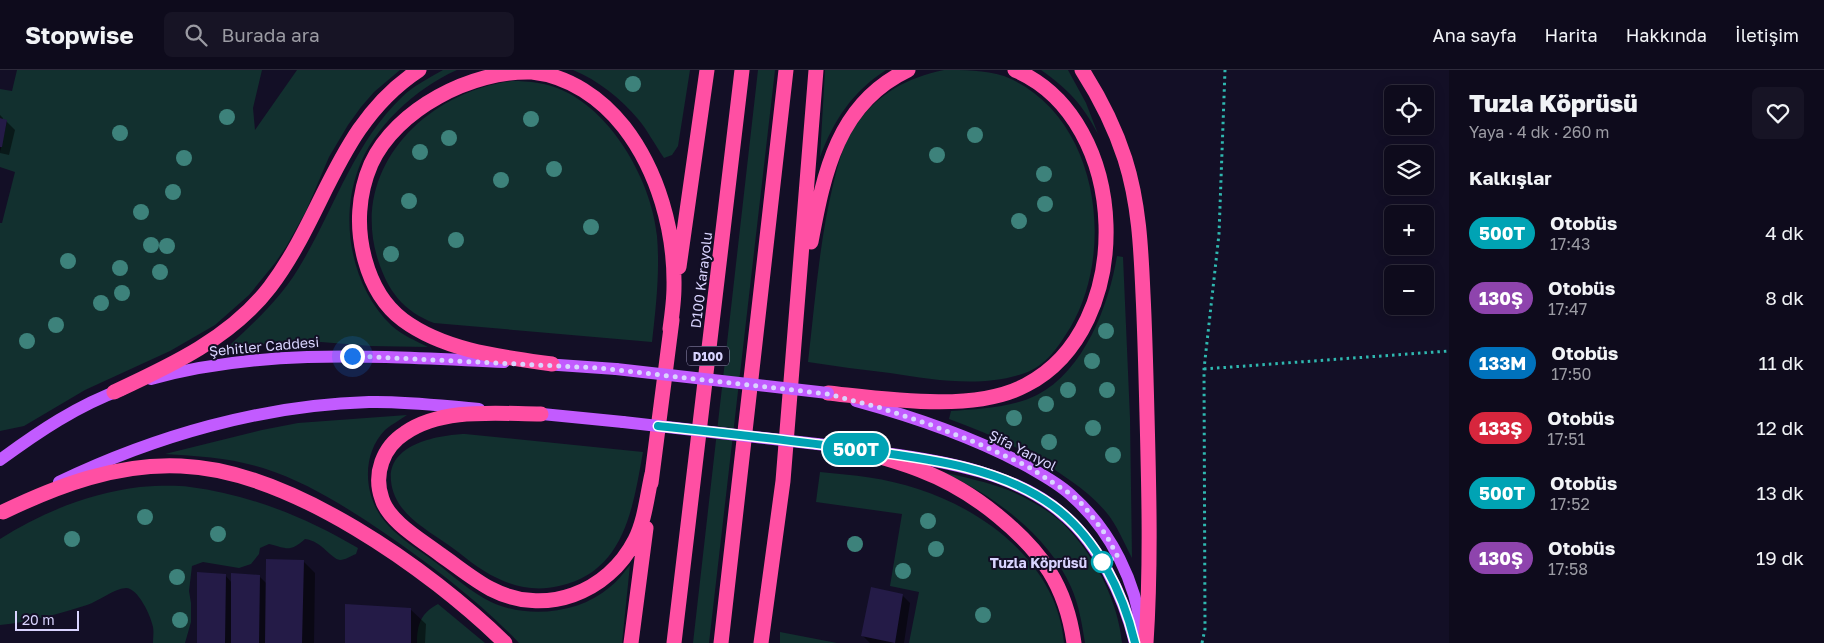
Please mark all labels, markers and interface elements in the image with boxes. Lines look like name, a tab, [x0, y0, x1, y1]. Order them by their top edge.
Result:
search box	[164, 12, 514, 57]
text: Stopwise	[25, 20, 134, 49]
icon: search	[182, 21, 210, 49]
text: Burada ara	[222, 23, 320, 46]
text: Ana sayfa	[1433, 24, 1517, 46]
text: Harita	[1545, 24, 1598, 46]
text: Hakkında	[1626, 24, 1707, 46]
text: İletişim	[1735, 24, 1799, 46]
map controls	[1384, 85, 1434, 315]
button: locate	[1384, 85, 1434, 135]
button: heart	[1752, 87, 1804, 139]
text: Tuzla Köprüsü	[1469, 88, 1638, 117]
text: Yaya · 4 dk · 260 m	[1469, 122, 1609, 142]
button: layers	[1384, 145, 1434, 195]
text: Kalkışlar	[1469, 166, 1552, 189]
button: +	[1384, 205, 1434, 255]
text: Otobüs	[1550, 211, 1617, 234]
text: 4 dk	[1765, 221, 1804, 244]
text: 500T	[1479, 222, 1525, 244]
street label: D100 Karayolu	[687, 231, 715, 329]
text: 17:43	[1550, 234, 1590, 254]
button: −	[1384, 265, 1434, 315]
text: Otobüs	[1548, 276, 1615, 299]
text: 8 dk	[1765, 286, 1804, 309]
text: 130Ş	[1479, 287, 1523, 309]
text: 17:47	[1548, 299, 1587, 319]
street label: Şehitler Caddesi	[208, 333, 320, 359]
text: Otobüs	[1551, 341, 1619, 364]
your location	[340, 344, 365, 369]
road number: D100	[687, 346, 729, 366]
text: 11 dk	[1758, 351, 1804, 374]
text: 133M	[1479, 352, 1526, 374]
text: 17:50	[1551, 364, 1592, 384]
text: Otobüs	[1547, 406, 1615, 429]
text: 12 dk	[1757, 416, 1804, 439]
text: 133Ş	[1479, 417, 1522, 439]
street label: Şifa Yanyol	[986, 426, 1060, 474]
text: 17:51	[1547, 429, 1585, 449]
line badge: 500T	[821, 433, 891, 465]
text: 500T	[833, 438, 879, 460]
text: Otobüs	[1550, 471, 1617, 494]
text: 13 dk	[1756, 481, 1804, 504]
text: 500T	[1479, 482, 1525, 504]
text: 17:52	[1550, 494, 1590, 514]
text: Otobüs	[1548, 536, 1615, 559]
text: 19 dk	[1756, 546, 1804, 569]
text: 130Ş	[1479, 547, 1523, 569]
marker: Tuzla Köprüsü	[1091, 551, 1113, 573]
place label: Tuzla Köprüsü	[990, 554, 1087, 571]
text: 17:58	[1548, 559, 1588, 579]
scale bar	[15, 608, 79, 631]
text: 20 m	[22, 611, 55, 628]

